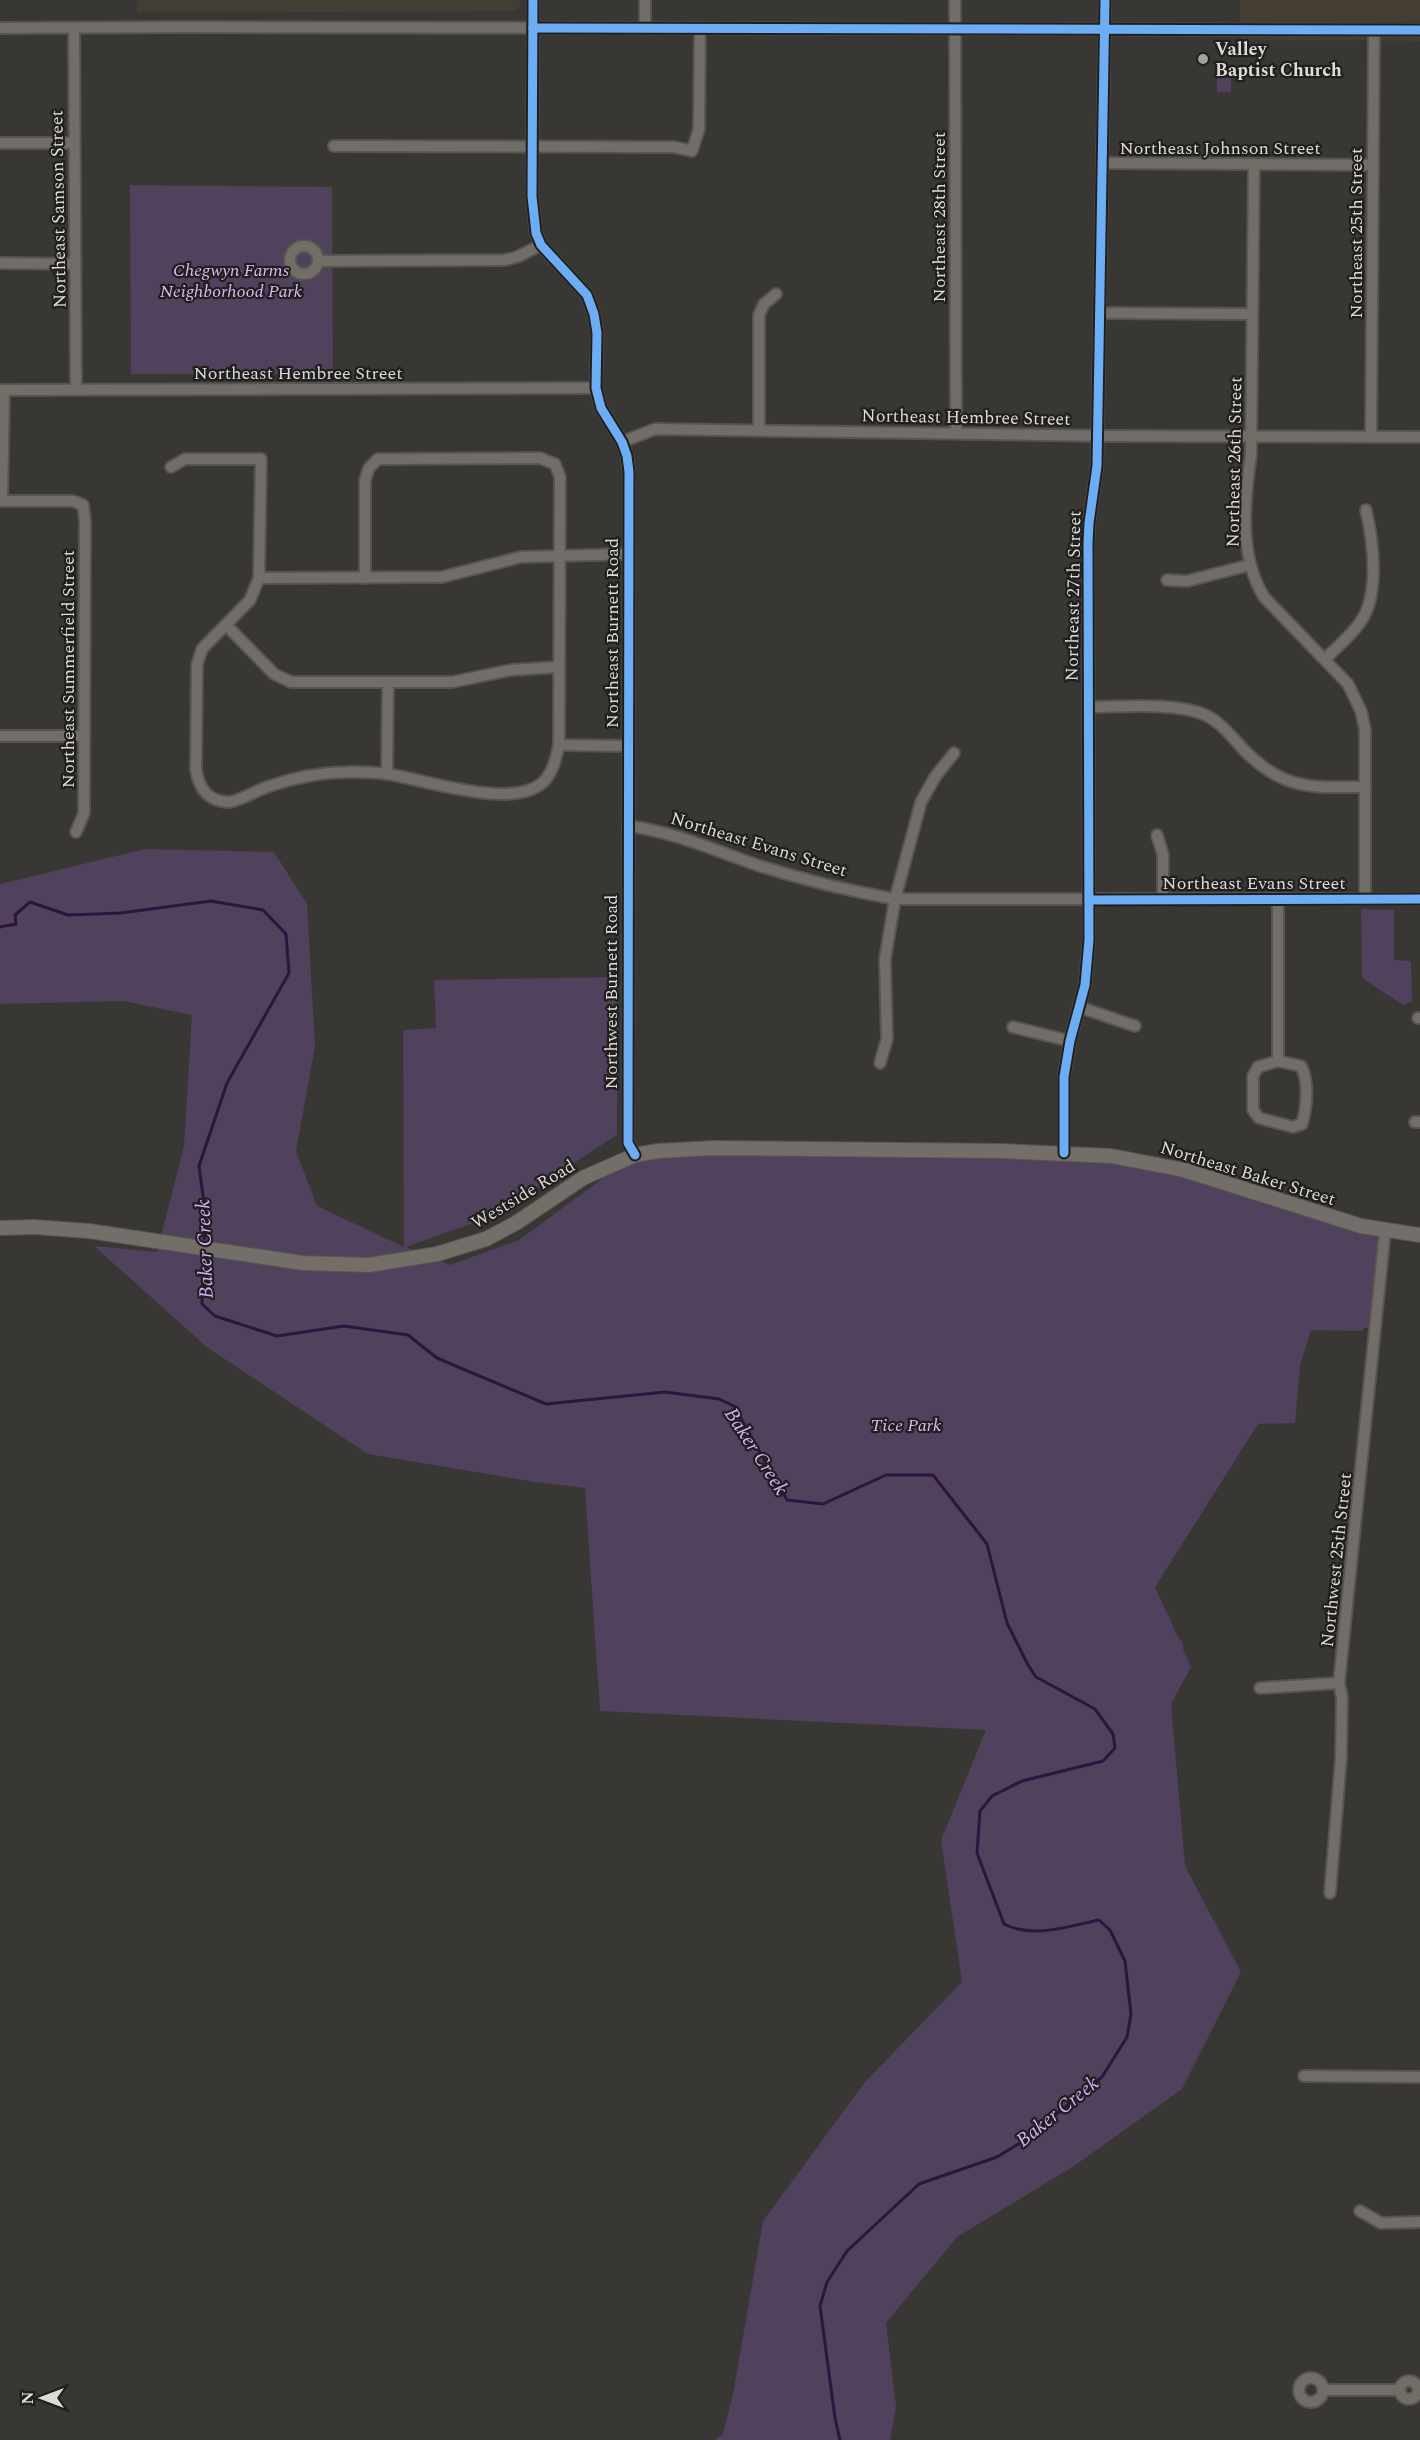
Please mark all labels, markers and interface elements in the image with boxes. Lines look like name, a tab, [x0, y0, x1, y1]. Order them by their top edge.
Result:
place label: Valley Baptist Church	[1215, 36, 1342, 84]
marker: Valley Baptist Church	[1196, 52, 1210, 66]
street label: Northeast Samson Street	[43, 110, 74, 308]
street label: Northeast 28th Street	[926, 132, 953, 302]
street label: Northeast Johnson Street	[1119, 135, 1321, 162]
street label: Northeast 25th Street	[1343, 148, 1370, 318]
park label: Chegwyn Farms Neighborhood Park	[160, 257, 303, 305]
street label: Northeast Hembree Street	[193, 360, 403, 387]
street label: Northeast 26th Street	[1220, 376, 1249, 548]
street label: Northeast Hembree Street	[861, 402, 1071, 433]
street label: Northeast 27th Street	[1059, 510, 1088, 682]
street label: Northeast Burnett Road	[599, 538, 626, 728]
street label: Northeast Summerfield Street	[55, 550, 82, 788]
street label: Northeast Evans Street	[667, 805, 850, 884]
street label: Northeast Evans Street	[1162, 870, 1346, 897]
street label: Northwest Burnett Road	[598, 895, 625, 1089]
street label: Northeast Baker Street	[1157, 1134, 1339, 1213]
street label: Westside Road	[466, 1153, 580, 1236]
water label: Baker Creek	[188, 1198, 222, 1299]
water label: Baker Creek	[716, 1402, 796, 1502]
park label: Tice Park	[871, 1412, 942, 1439]
street label: Northwest 25th Street	[1314, 1472, 1359, 1649]
water label: Baker Creek	[1010, 2068, 1106, 2155]
north arrow	[12, 2368, 72, 2428]
text: N	[16, 2391, 40, 2405]

